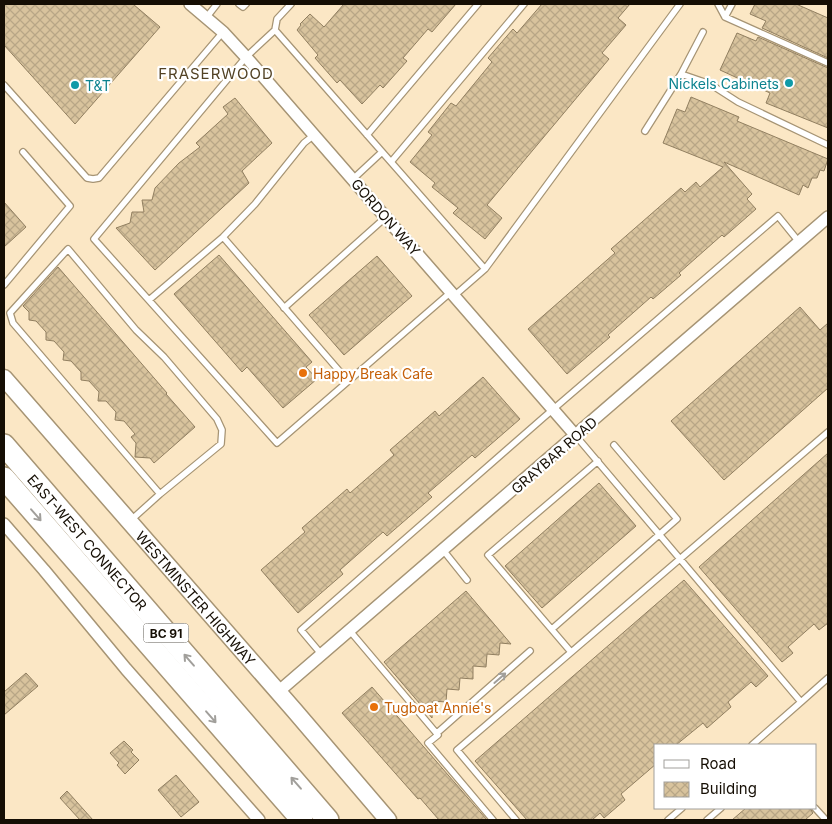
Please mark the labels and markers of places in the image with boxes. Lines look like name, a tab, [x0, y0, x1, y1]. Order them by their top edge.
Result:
place label: Nickels Cabinets	[668, 75, 779, 92]
place label: T&T	[85, 77, 111, 94]
marker: Nickels Cabinets	[783, 77, 795, 89]
marker: T&T	[69, 79, 81, 91]
place label: Happy Break Cafe	[313, 365, 433, 382]
marker: Happy Break Cafe	[297, 367, 309, 379]
place label: Tugboat Annie's	[384, 699, 492, 716]
marker: Tugboat Annie's	[368, 701, 380, 713]

